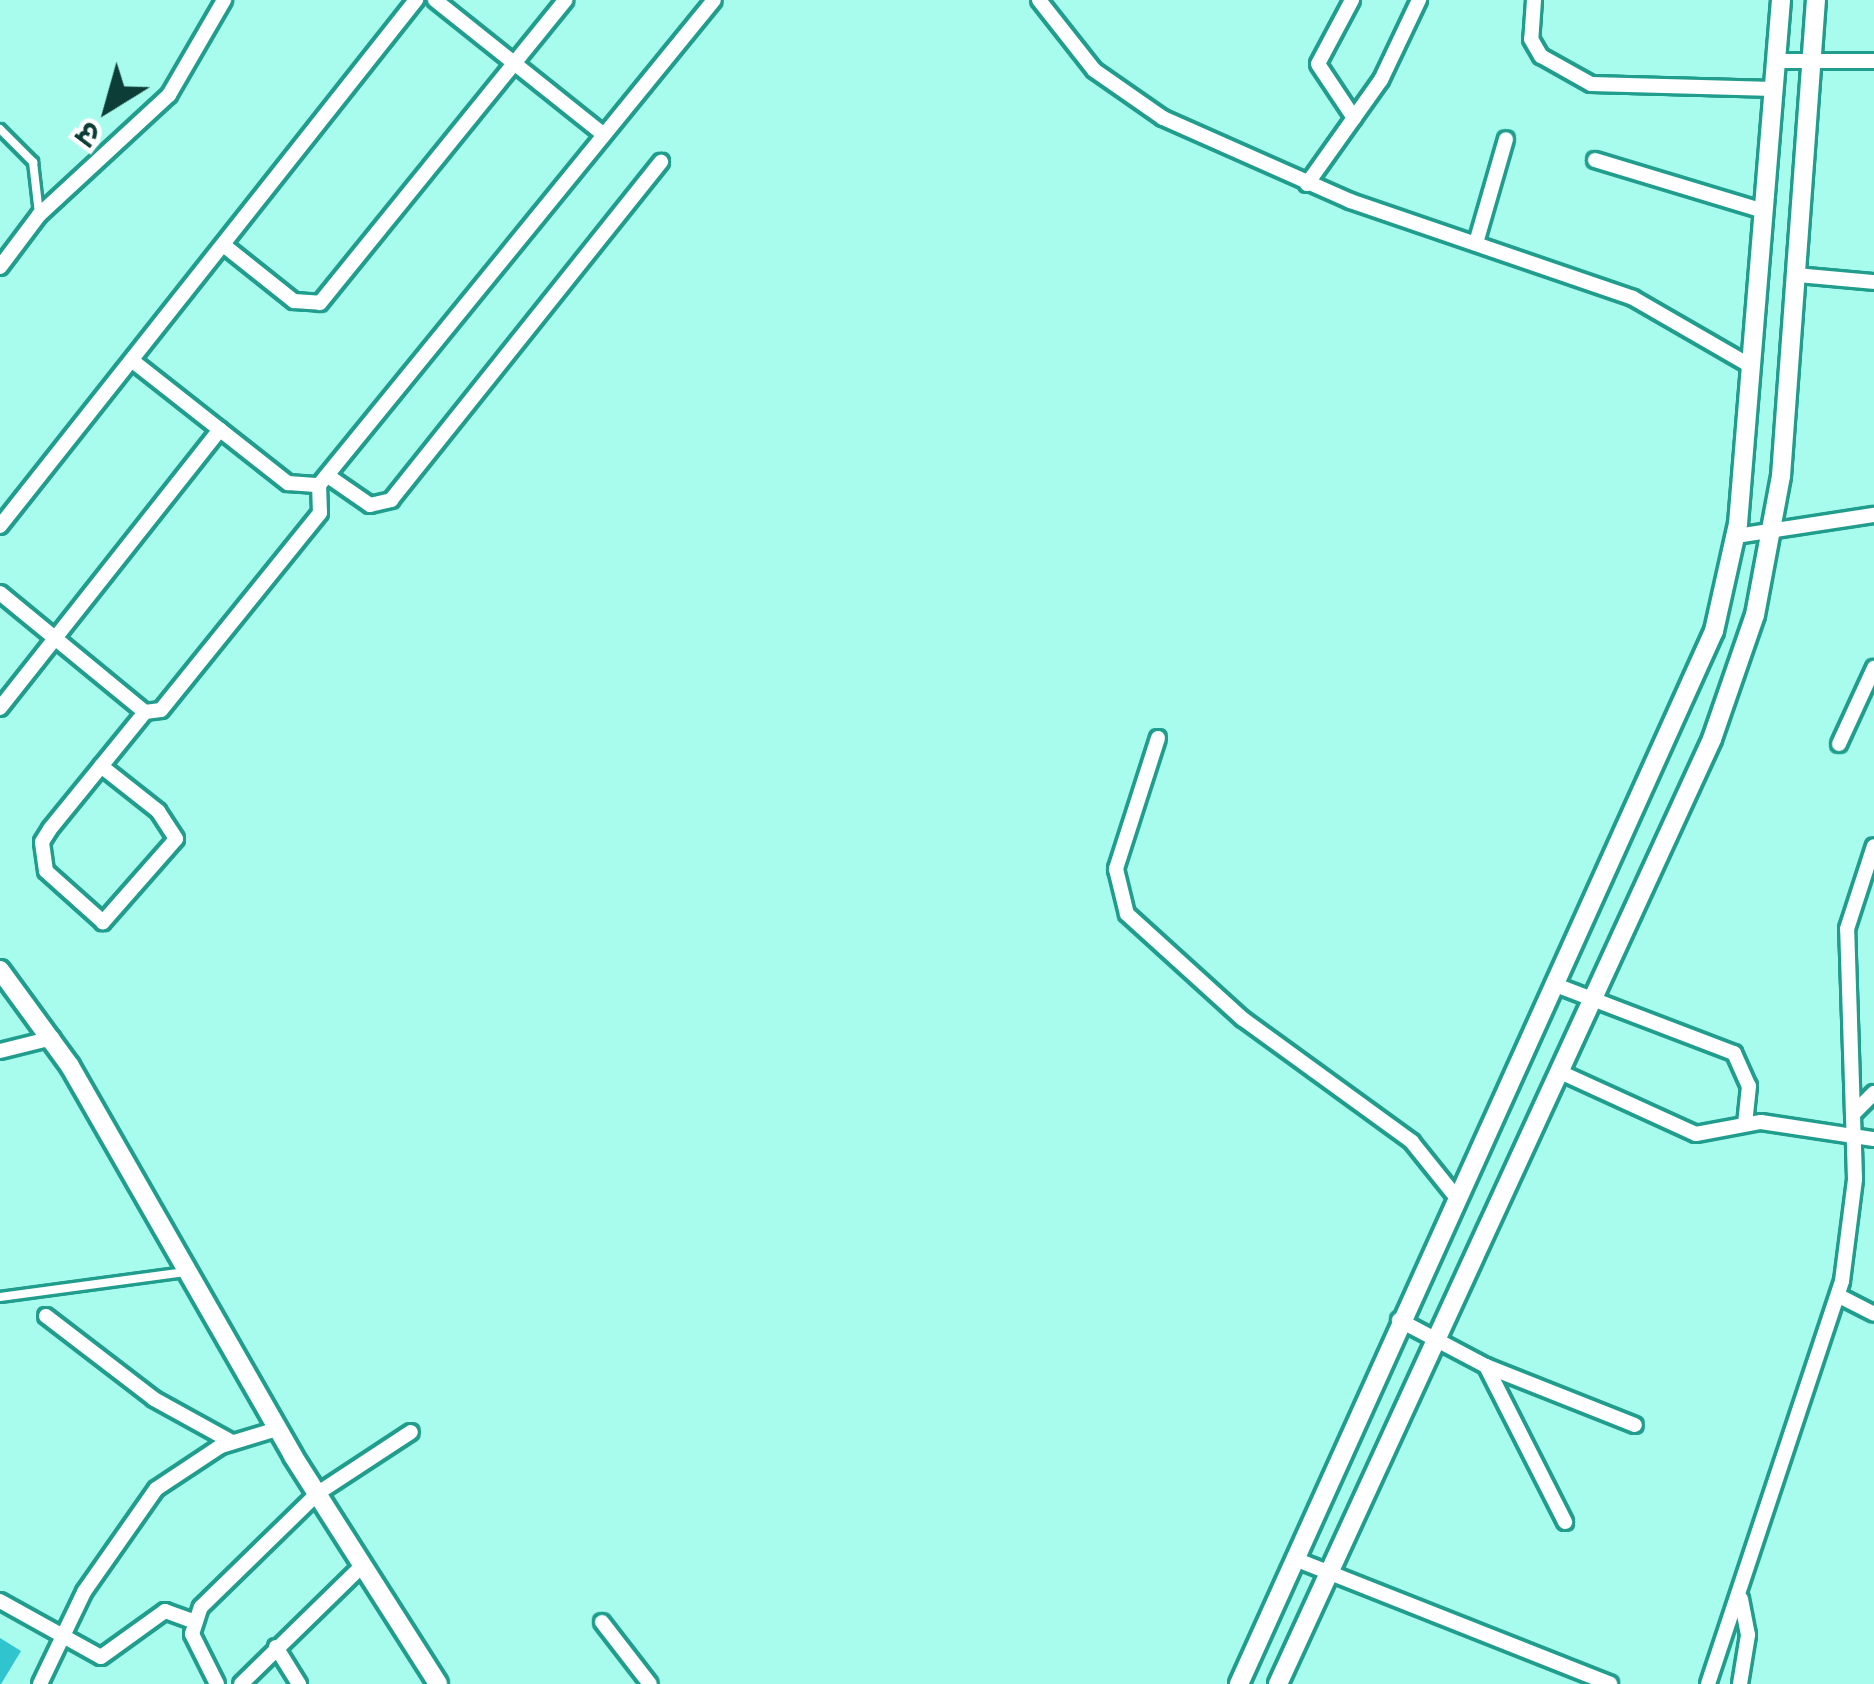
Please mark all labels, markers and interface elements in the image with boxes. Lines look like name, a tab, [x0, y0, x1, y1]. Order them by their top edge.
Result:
north arrow	[48, 48, 168, 168]
text: उ	[65, 113, 107, 160]

